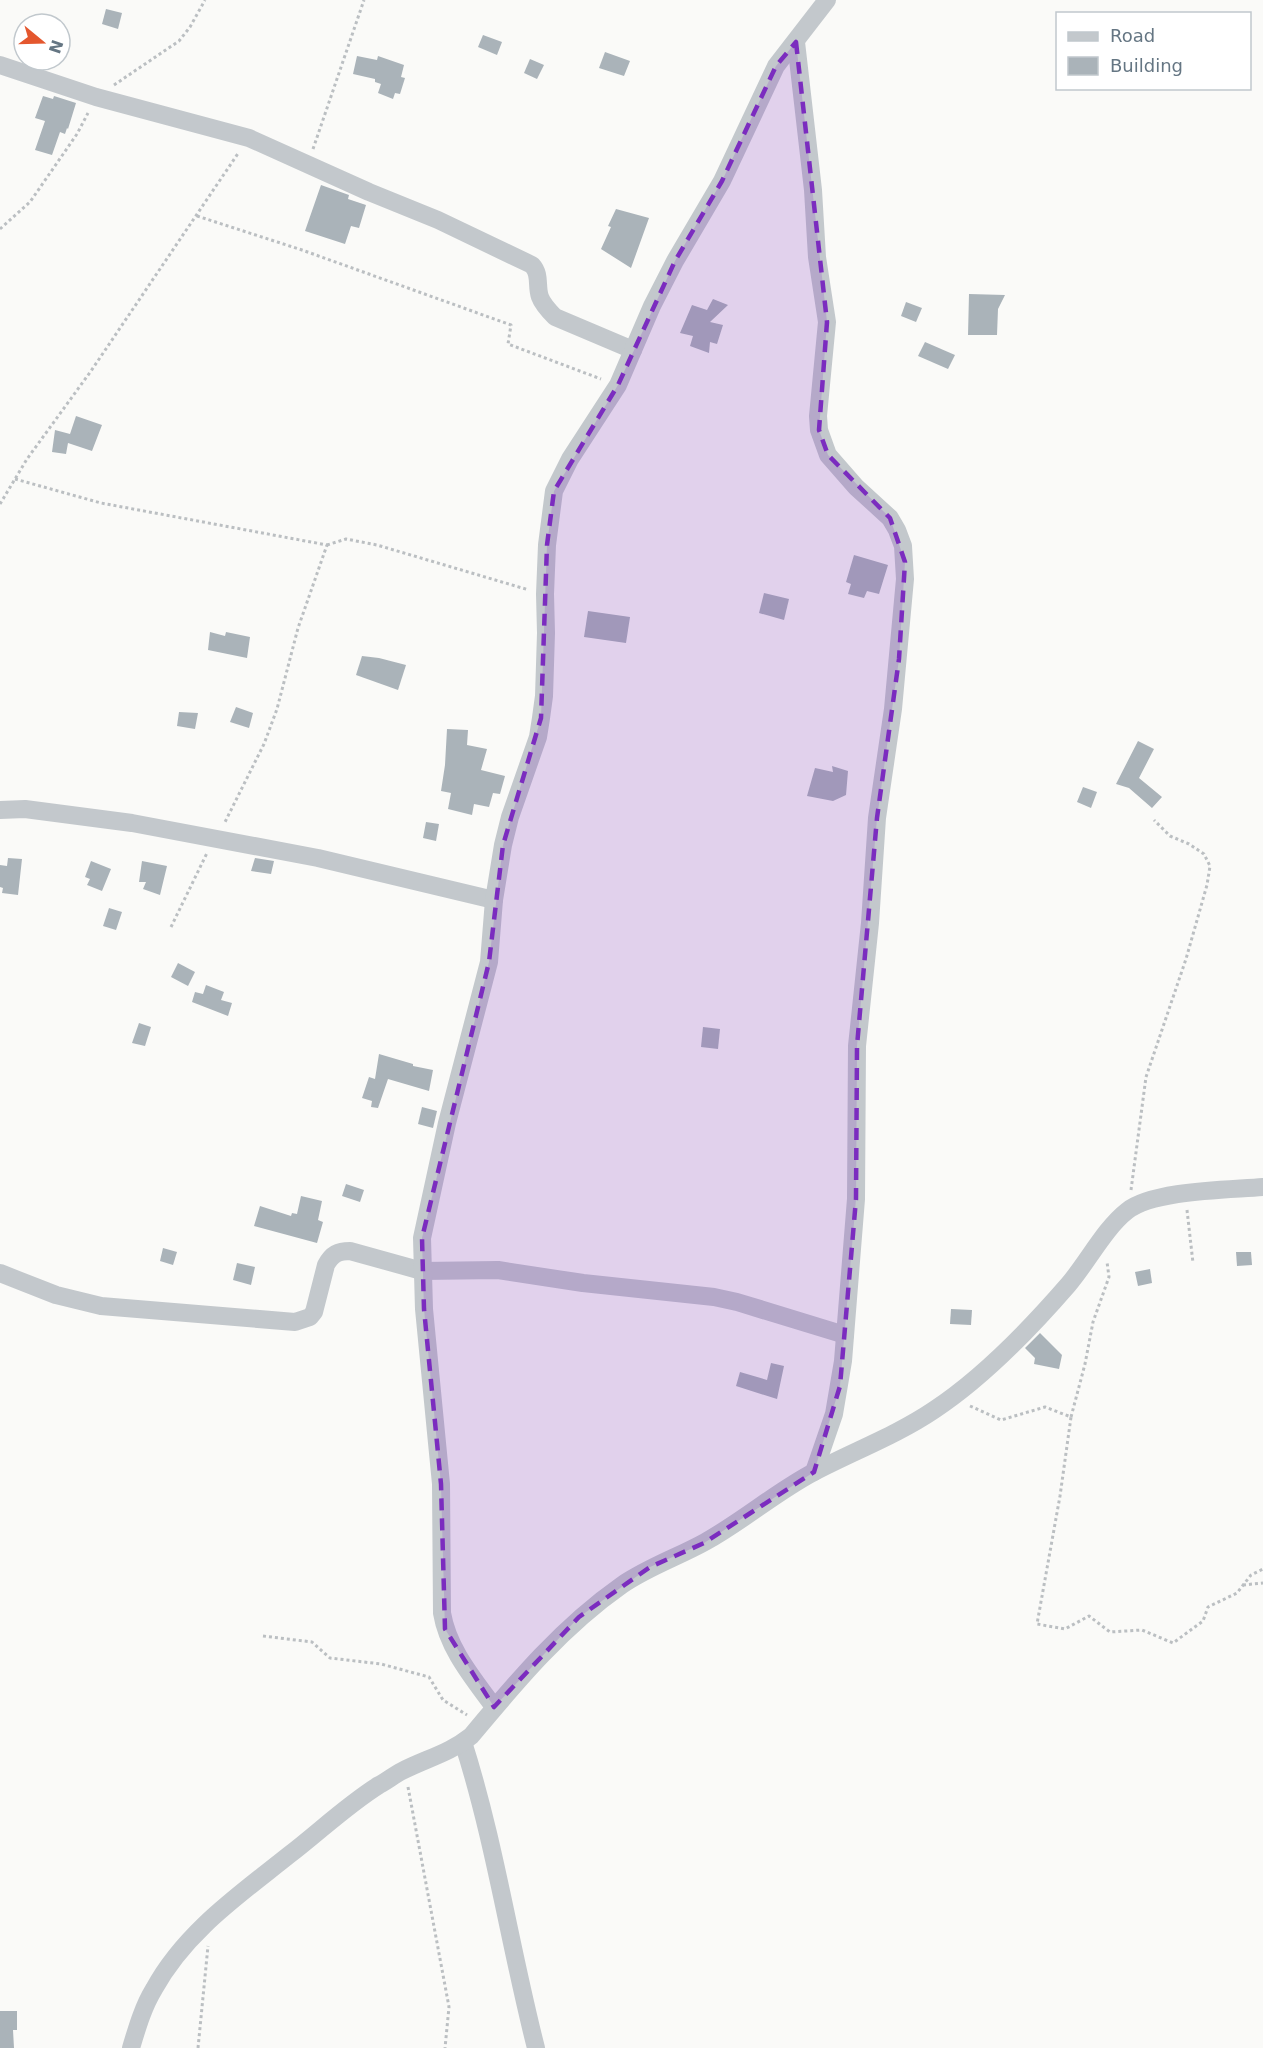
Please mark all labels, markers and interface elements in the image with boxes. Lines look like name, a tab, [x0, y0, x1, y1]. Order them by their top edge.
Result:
north arrow	[12, 12, 72, 72]
legend	[1056, 12, 1251, 90]
text: Road	[1110, 25, 1155, 46]
text: N	[45, 37, 67, 56]
text: Building	[1110, 55, 1183, 76]

